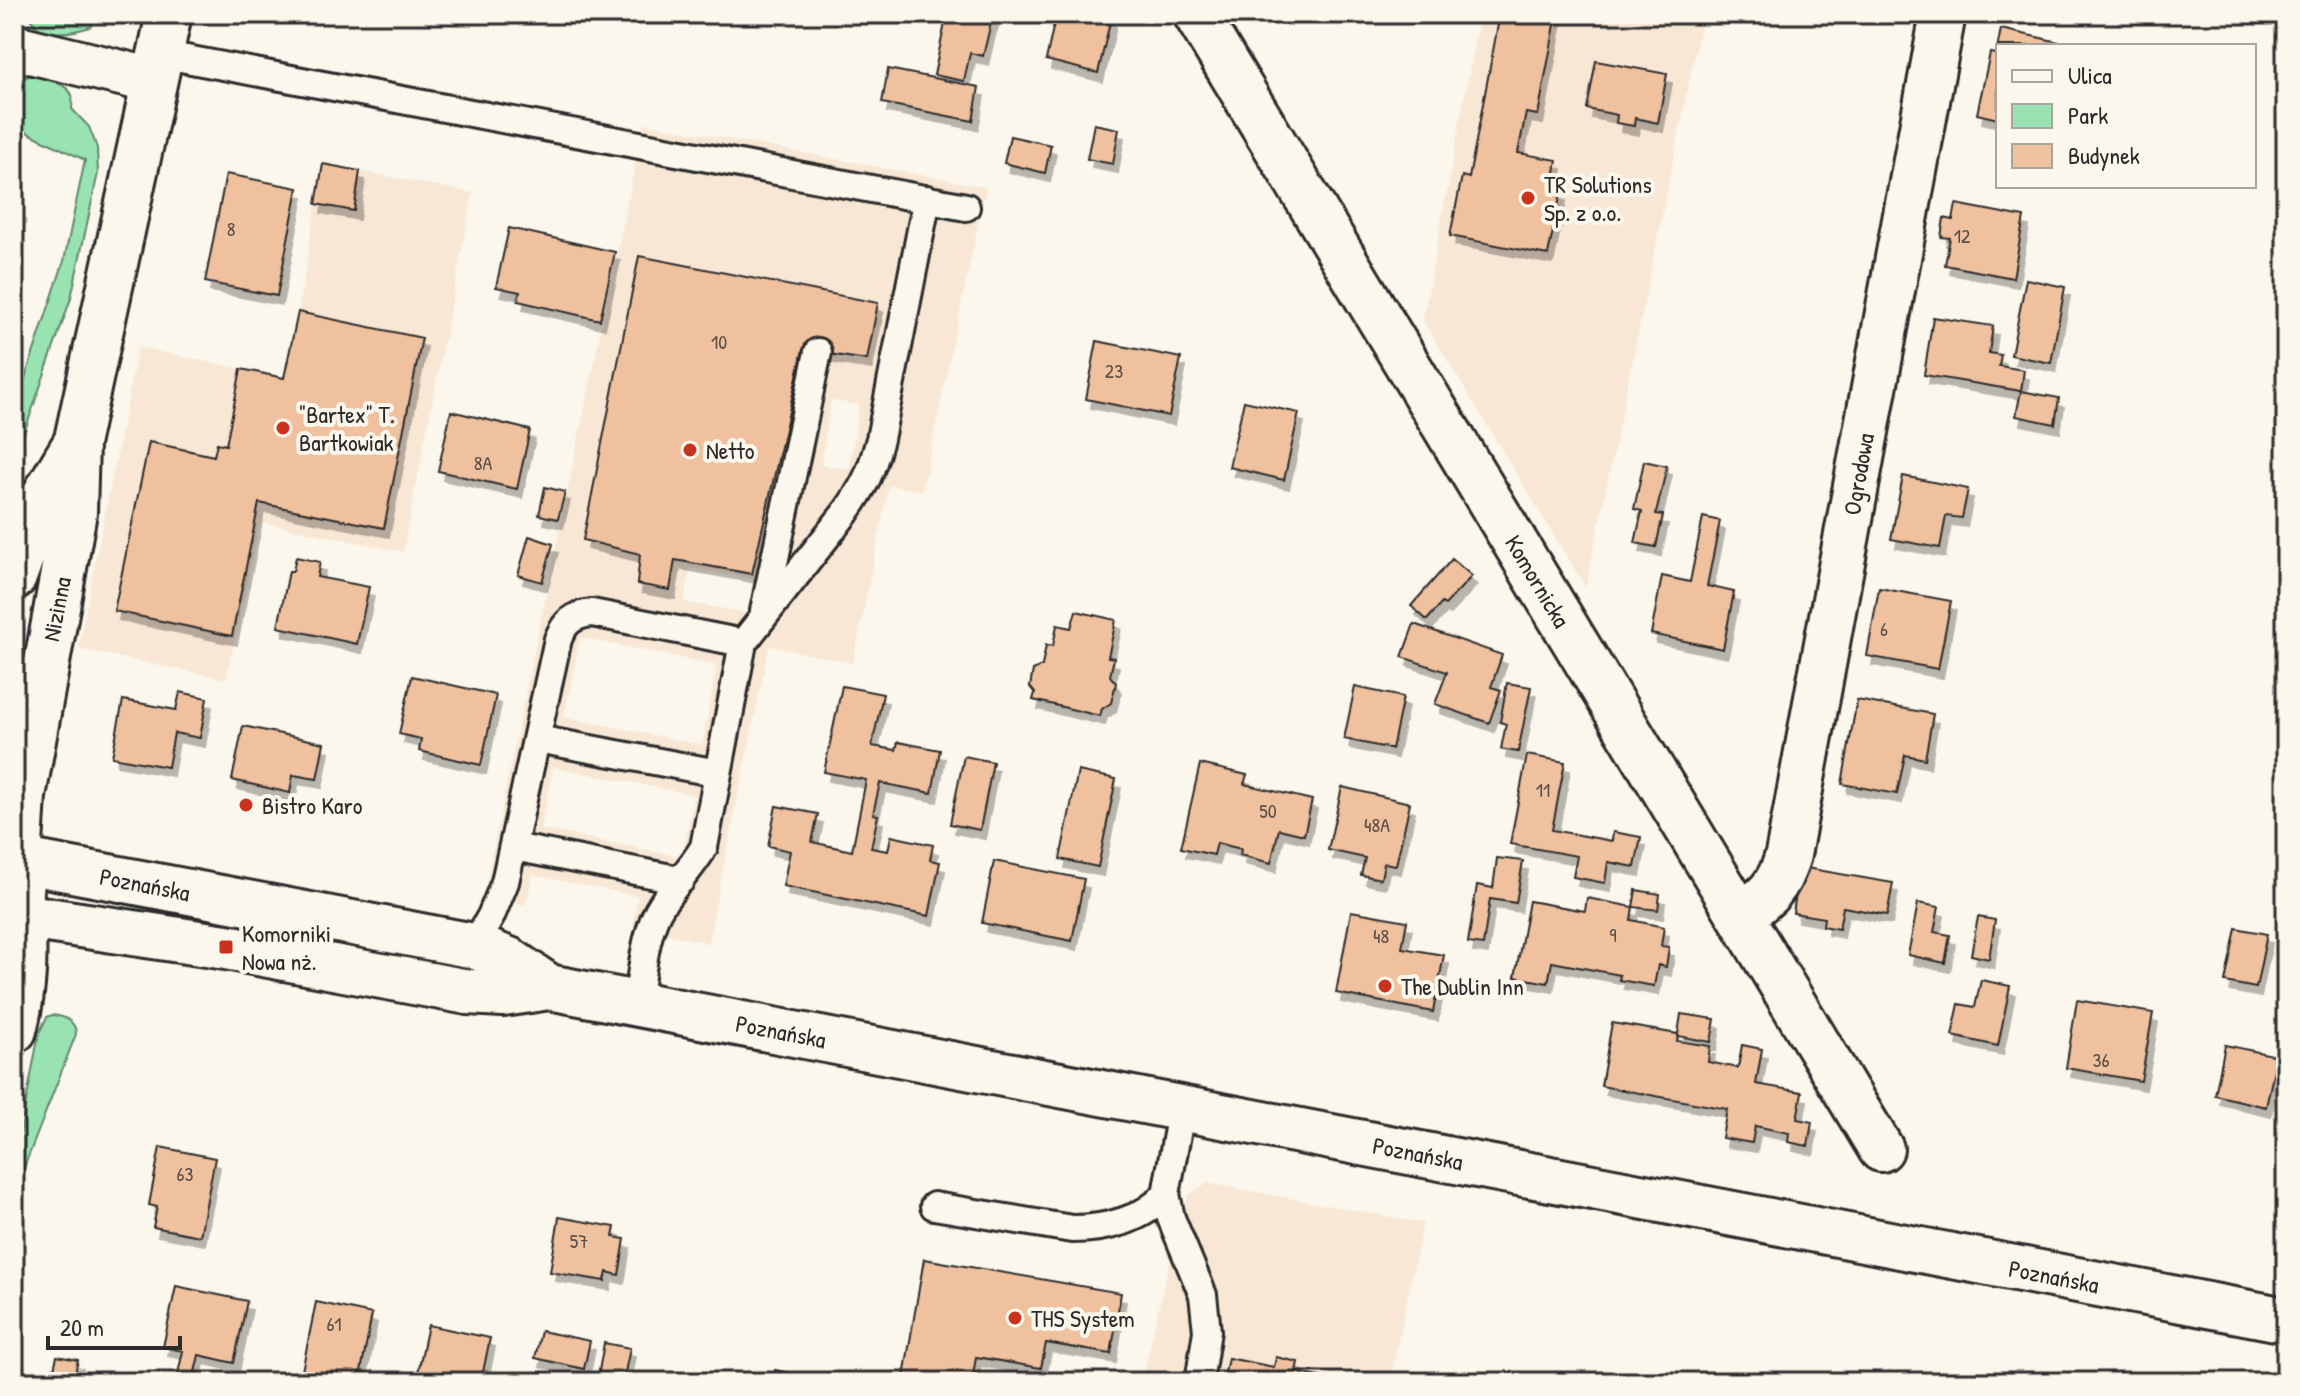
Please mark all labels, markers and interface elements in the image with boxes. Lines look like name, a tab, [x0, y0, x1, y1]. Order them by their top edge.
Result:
legend	[1996, 44, 2256, 188]
text: Ulica	[2068, 59, 2112, 91]
text: Park	[2068, 99, 2108, 131]
text: Budynek	[2068, 139, 2140, 171]
place label: TR Solutions Sp. z o.o.	[1544, 168, 1652, 228]
marker: TR Solutions Sp. z o.o.	[1519, 189, 1537, 207]
house number: 8	[227, 215, 235, 242]
house number: 12	[1954, 222, 1971, 249]
house number: 10	[711, 328, 727, 355]
house number: 23	[1105, 357, 1123, 384]
place label: "Bartex" T. Bartkowiak	[299, 398, 395, 458]
marker: "Bartex" T. Bartkowiak	[274, 419, 292, 437]
street label: Ogrodowa	[1835, 431, 1881, 517]
place label: Netto	[706, 434, 755, 466]
marker: Netto	[681, 441, 699, 459]
house number: 8A	[474, 449, 492, 476]
street label: Komornicka	[1498, 529, 1578, 633]
street label: Nizinna	[34, 574, 78, 644]
house number: 6	[1880, 615, 1888, 642]
house number: 11	[1536, 776, 1550, 803]
place label: Bistro Karo	[262, 789, 363, 821]
marker: Bistro Karo	[237, 796, 255, 814]
house number: 50	[1259, 797, 1277, 824]
house number: 48A	[1364, 811, 1390, 838]
street label: Poznańska	[97, 860, 193, 908]
place label: Komorniki Nowa nż.	[242, 917, 331, 977]
house number: 9	[1609, 921, 1617, 948]
house number: 48	[1373, 922, 1389, 949]
marker: Komorniki Nowa nż.	[217, 938, 235, 956]
place label: The Dublin Inn	[1401, 970, 1524, 1002]
marker: The Dublin Inn	[1376, 977, 1394, 995]
street label: Poznańska	[733, 1007, 829, 1055]
house number: 36	[2093, 1046, 2109, 1073]
street label: Poznańska	[1370, 1129, 1466, 1177]
house number: 63	[177, 1160, 194, 1187]
house number: 57	[570, 1227, 588, 1254]
street label: Poznańska	[2006, 1252, 2102, 1300]
scale bar	[48, 1300, 180, 1350]
place label: THS System	[1031, 1302, 1135, 1334]
marker: THS System	[1006, 1309, 1024, 1327]
house number: 61	[326, 1310, 342, 1337]
text: 20 m	[60, 1311, 104, 1343]

